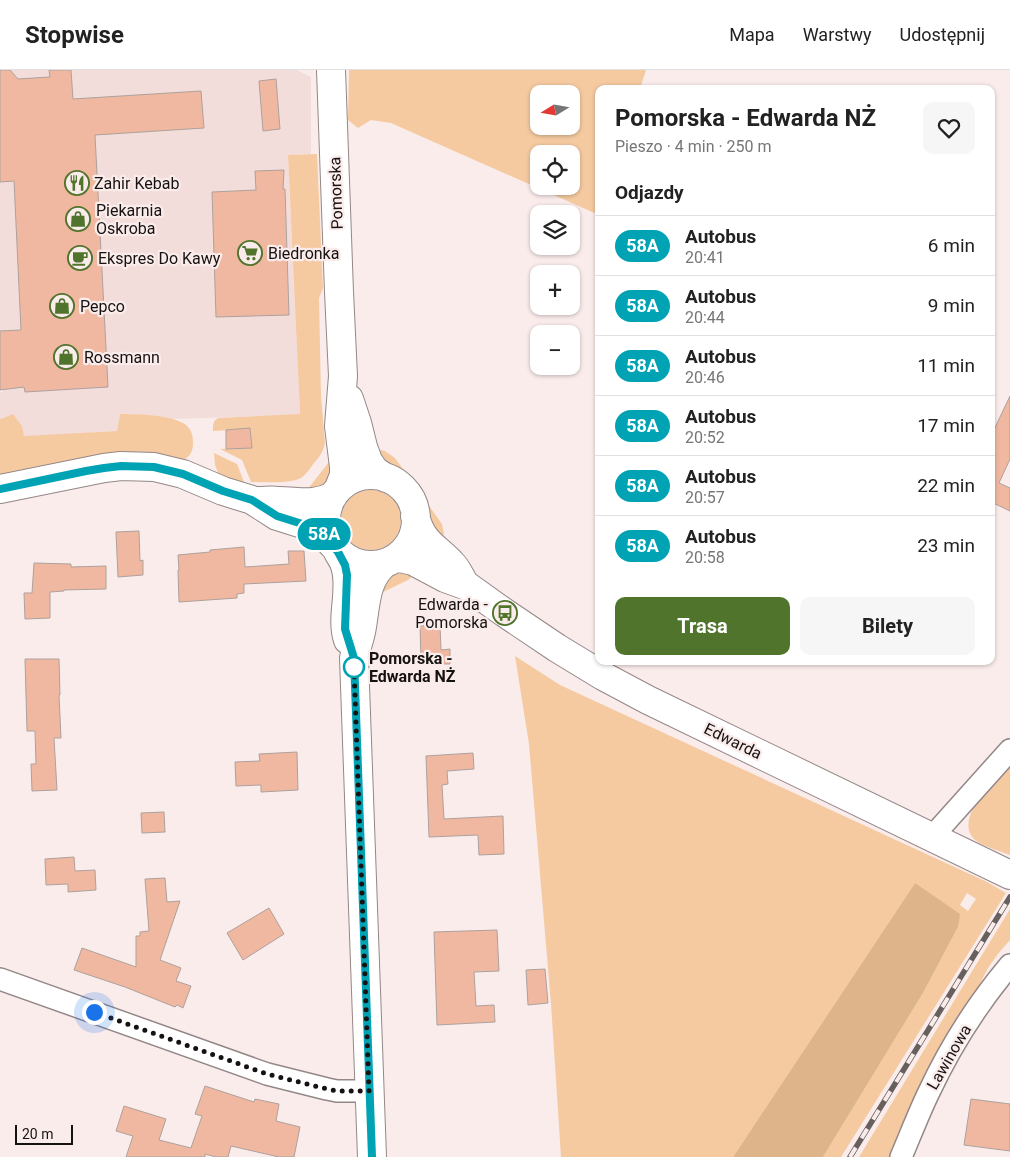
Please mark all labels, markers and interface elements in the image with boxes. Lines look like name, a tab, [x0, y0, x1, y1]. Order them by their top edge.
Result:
text: Stopwise	[25, 21, 124, 49]
text: Mapa	[729, 24, 775, 45]
text: Warstwy	[803, 24, 871, 45]
text: Udostępnij	[899, 24, 985, 45]
north arrow	[530, 85, 580, 135]
map controls	[530, 85, 580, 375]
button: heart	[923, 102, 975, 154]
text: Pomorska - Edwarda NŻ	[615, 104, 876, 132]
text: Pieszo · 4 min · 250 m	[615, 137, 772, 156]
button: locate	[530, 145, 580, 195]
street label: Pomorska	[325, 156, 347, 230]
restaurant icon: Zahir Kebab	[64, 170, 90, 196]
place label: Zahir Kebab	[94, 174, 179, 193]
text: Odjazdy	[615, 181, 684, 204]
place label: Piekarnia Oskroba	[96, 201, 162, 238]
button: layers	[530, 205, 580, 255]
shop icon: Piekarnia Oskroba	[65, 206, 91, 232]
text: Autobus	[685, 225, 756, 248]
text: 6 min	[928, 234, 975, 257]
text: 58A	[626, 235, 659, 256]
supermarket icon: Biedronka	[237, 240, 263, 266]
place label: Biedronka	[268, 244, 339, 263]
cafe icon: Ekspres Do Kawy	[67, 245, 93, 271]
text: 20:41	[685, 248, 725, 267]
place label: Ekspres Do Kawy	[98, 249, 221, 268]
button: +	[530, 265, 580, 315]
text: Autobus	[685, 285, 756, 308]
shop icon: Pepco	[49, 293, 75, 319]
text: 9 min	[928, 294, 975, 317]
text: 58A	[626, 295, 659, 316]
place label: Pepco	[80, 297, 125, 316]
text: 20:44	[685, 308, 725, 327]
button: −	[530, 325, 580, 375]
shop icon: Rossmann	[53, 344, 79, 370]
text: Autobus	[685, 345, 756, 368]
place label: Rossmann	[84, 348, 160, 367]
text: 11 min	[917, 354, 975, 377]
text: 58A	[626, 355, 659, 376]
text: 20:46	[685, 368, 725, 387]
text: Autobus	[685, 405, 756, 428]
text: 17 min	[917, 414, 975, 437]
text: 58A	[626, 415, 659, 436]
text: 20:52	[685, 428, 725, 447]
text: Autobus	[685, 465, 756, 488]
text: 22 min	[917, 474, 975, 497]
text: 58A	[626, 475, 659, 496]
text: 20:57	[685, 488, 725, 507]
line badge: 58A	[295, 518, 353, 550]
text: 58A	[308, 523, 340, 544]
text: Autobus	[685, 525, 756, 548]
text: 23 min	[917, 534, 975, 557]
text: 58A	[626, 535, 659, 556]
text: 20:58	[685, 548, 725, 567]
place label: Edwarda - Pomorska	[415, 595, 489, 632]
button: Trasa	[615, 597, 790, 655]
button: Bilety	[800, 597, 975, 655]
bus stop icon: Edwarda - Pomorska	[492, 600, 518, 626]
place label: Pomorska - Edwarda NŻ	[369, 649, 456, 686]
marker: Pomorska - Edwarda NŻ	[343, 656, 365, 678]
street label: Edwarda	[701, 719, 765, 763]
your location	[82, 1000, 107, 1025]
street label: Lawinowa	[923, 1021, 975, 1093]
scale bar	[15, 1122, 72, 1145]
text: 20 m	[22, 1126, 54, 1142]

